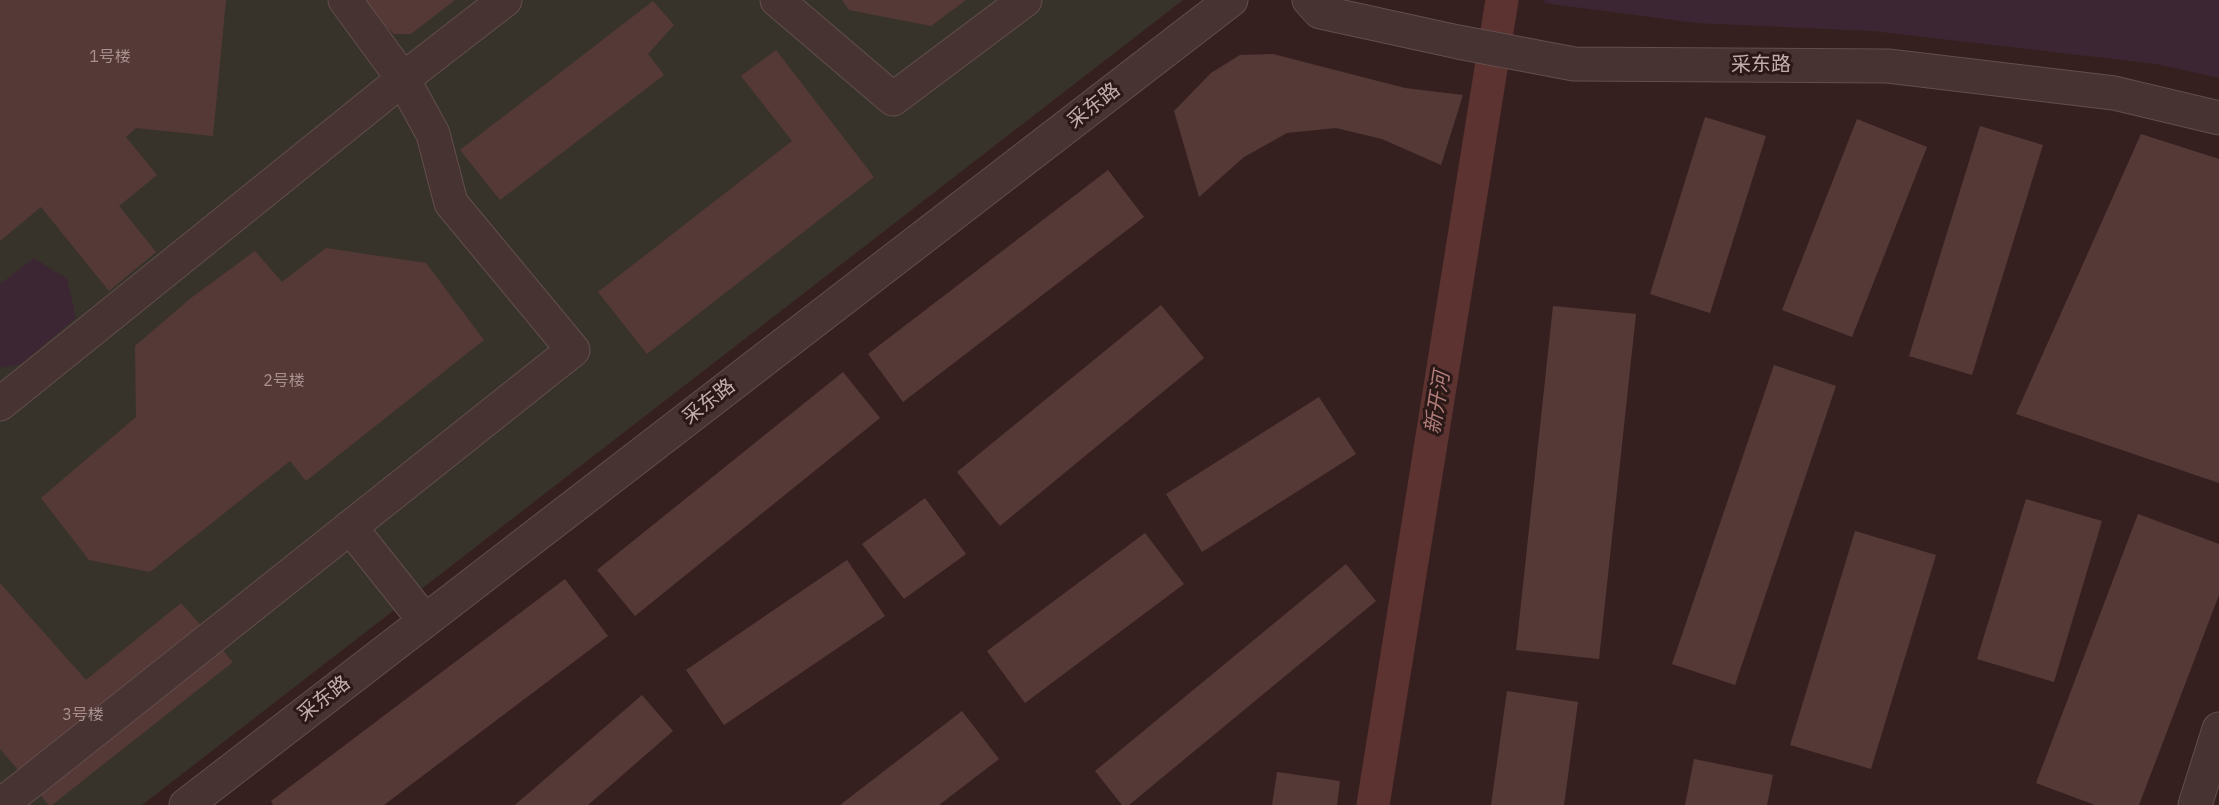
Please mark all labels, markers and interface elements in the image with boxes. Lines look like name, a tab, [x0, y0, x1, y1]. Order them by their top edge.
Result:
house number: 1号楼	[89, 47, 131, 67]
street label: 采东路	[1731, 53, 1791, 77]
street label: 采东路	[1063, 78, 1125, 134]
water label: 新开河	[1421, 370, 1455, 436]
house number: 2号楼	[263, 371, 305, 391]
street label: 采东路	[678, 374, 740, 430]
street label: 采东路	[293, 671, 355, 727]
house number: 3号楼	[62, 705, 104, 725]

